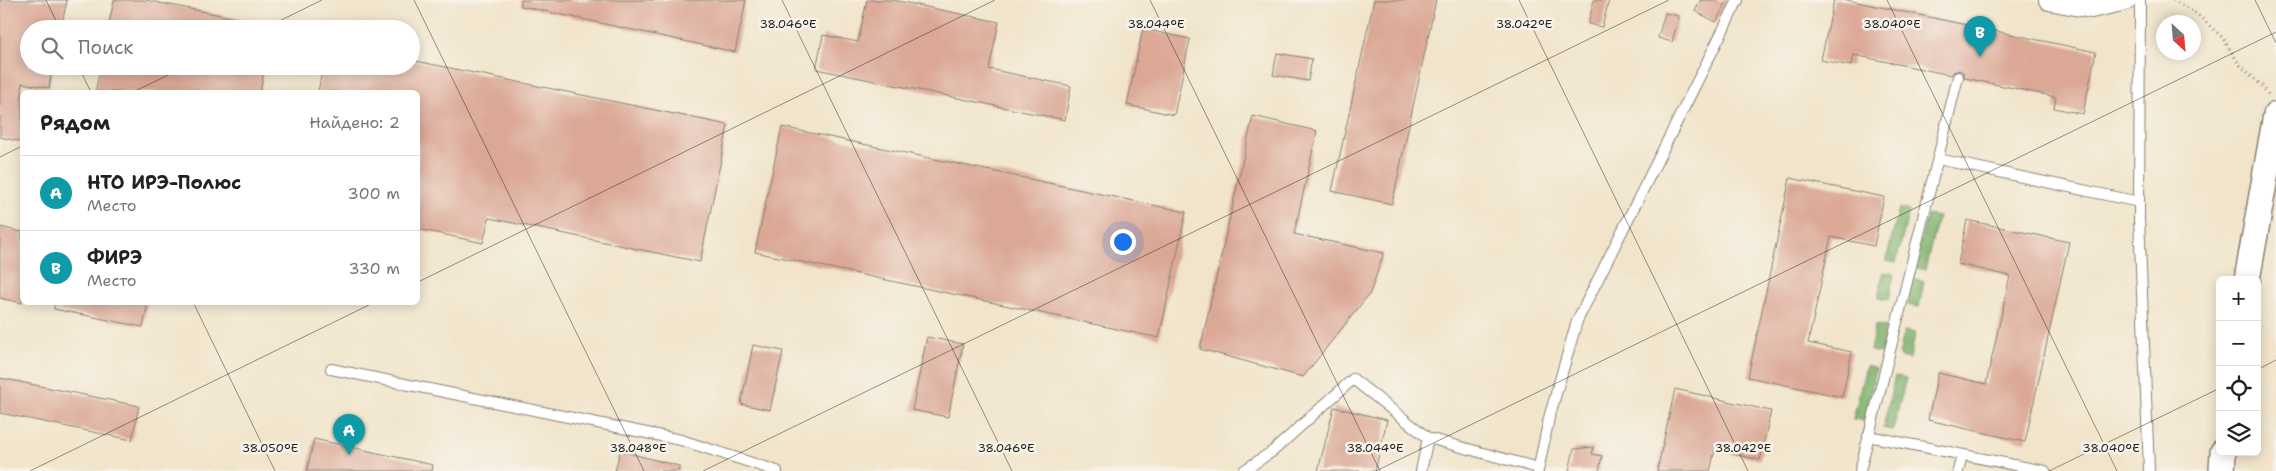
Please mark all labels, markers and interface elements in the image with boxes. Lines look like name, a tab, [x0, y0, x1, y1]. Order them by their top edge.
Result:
north arrow	[2156, 15, 2201, 60]
text: 38.046°E	[759, 16, 817, 32]
text: 38.044°E	[1127, 16, 1185, 32]
text: 38.042°E	[1496, 16, 1552, 32]
text: 38.040°E	[1863, 16, 1921, 32]
pin: B	[1964, 16, 1996, 57]
search box	[20, 20, 420, 75]
icon: search	[38, 34, 66, 62]
text: Поиск	[78, 35, 133, 60]
text: Рядом	[40, 109, 110, 137]
text: Найдено: 2	[309, 112, 400, 133]
text: НТО ИРЭ-Полюс	[87, 170, 241, 195]
text: A	[50, 183, 62, 204]
text: 300 m	[348, 183, 400, 204]
text: Место	[87, 195, 137, 216]
your location	[1110, 229, 1136, 255]
text: ФИРЭ	[87, 245, 142, 270]
text: B	[51, 258, 61, 279]
text: 330 m	[348, 258, 400, 279]
text: Место	[87, 270, 137, 291]
map controls	[2216, 276, 2261, 456]
button: +	[2216, 276, 2261, 321]
button: −	[2216, 321, 2261, 366]
button: locate	[2216, 366, 2261, 411]
button: layers	[2216, 411, 2261, 456]
pin: A	[333, 414, 365, 455]
text: 38.050°E	[242, 440, 298, 456]
text: 38.048°E	[609, 440, 667, 456]
text: 38.046°E	[977, 440, 1035, 456]
text: 38.044°E	[1346, 440, 1404, 456]
text: 38.042°E	[1715, 440, 1771, 456]
text: 38.040°E	[2082, 440, 2140, 456]

